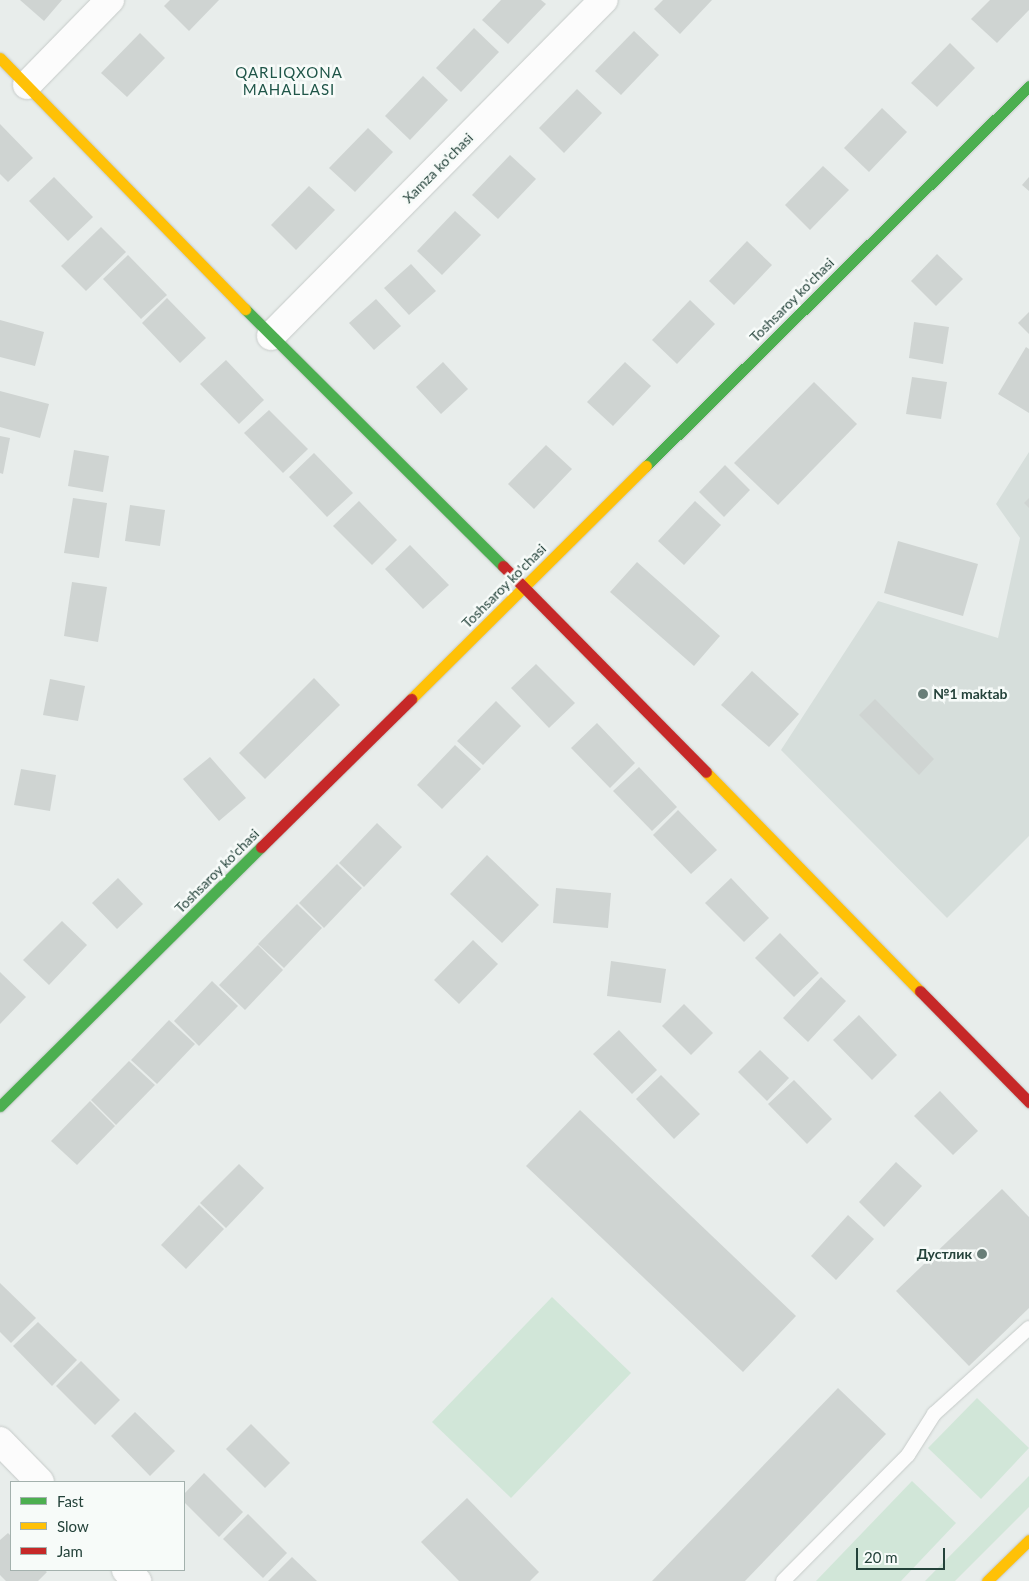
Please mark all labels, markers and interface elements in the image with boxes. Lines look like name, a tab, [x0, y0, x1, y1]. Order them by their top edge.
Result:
district label: QARLIQXONA MAHALLASI	[234, 63, 344, 98]
street label: Xamza ko'chasi	[399, 129, 477, 207]
street label: Toshsaroy ko'chasi	[746, 254, 838, 346]
street label: Toshsaroy ko'chasi	[458, 540, 550, 632]
place label: №1 maktab	[933, 686, 1008, 702]
marker: №1 maktab	[917, 688, 929, 700]
street label: Toshsaroy ko'chasi	[171, 825, 263, 917]
place label: Дустлик	[917, 1246, 972, 1262]
marker: Дустлик	[976, 1248, 988, 1260]
legend	[10, 1481, 185, 1571]
text: Fast	[57, 1492, 84, 1510]
text: Slow	[57, 1517, 89, 1535]
scale bar	[859, 1538, 948, 1570]
text: Jam	[57, 1542, 83, 1560]
text: 20 m	[864, 1548, 898, 1566]

